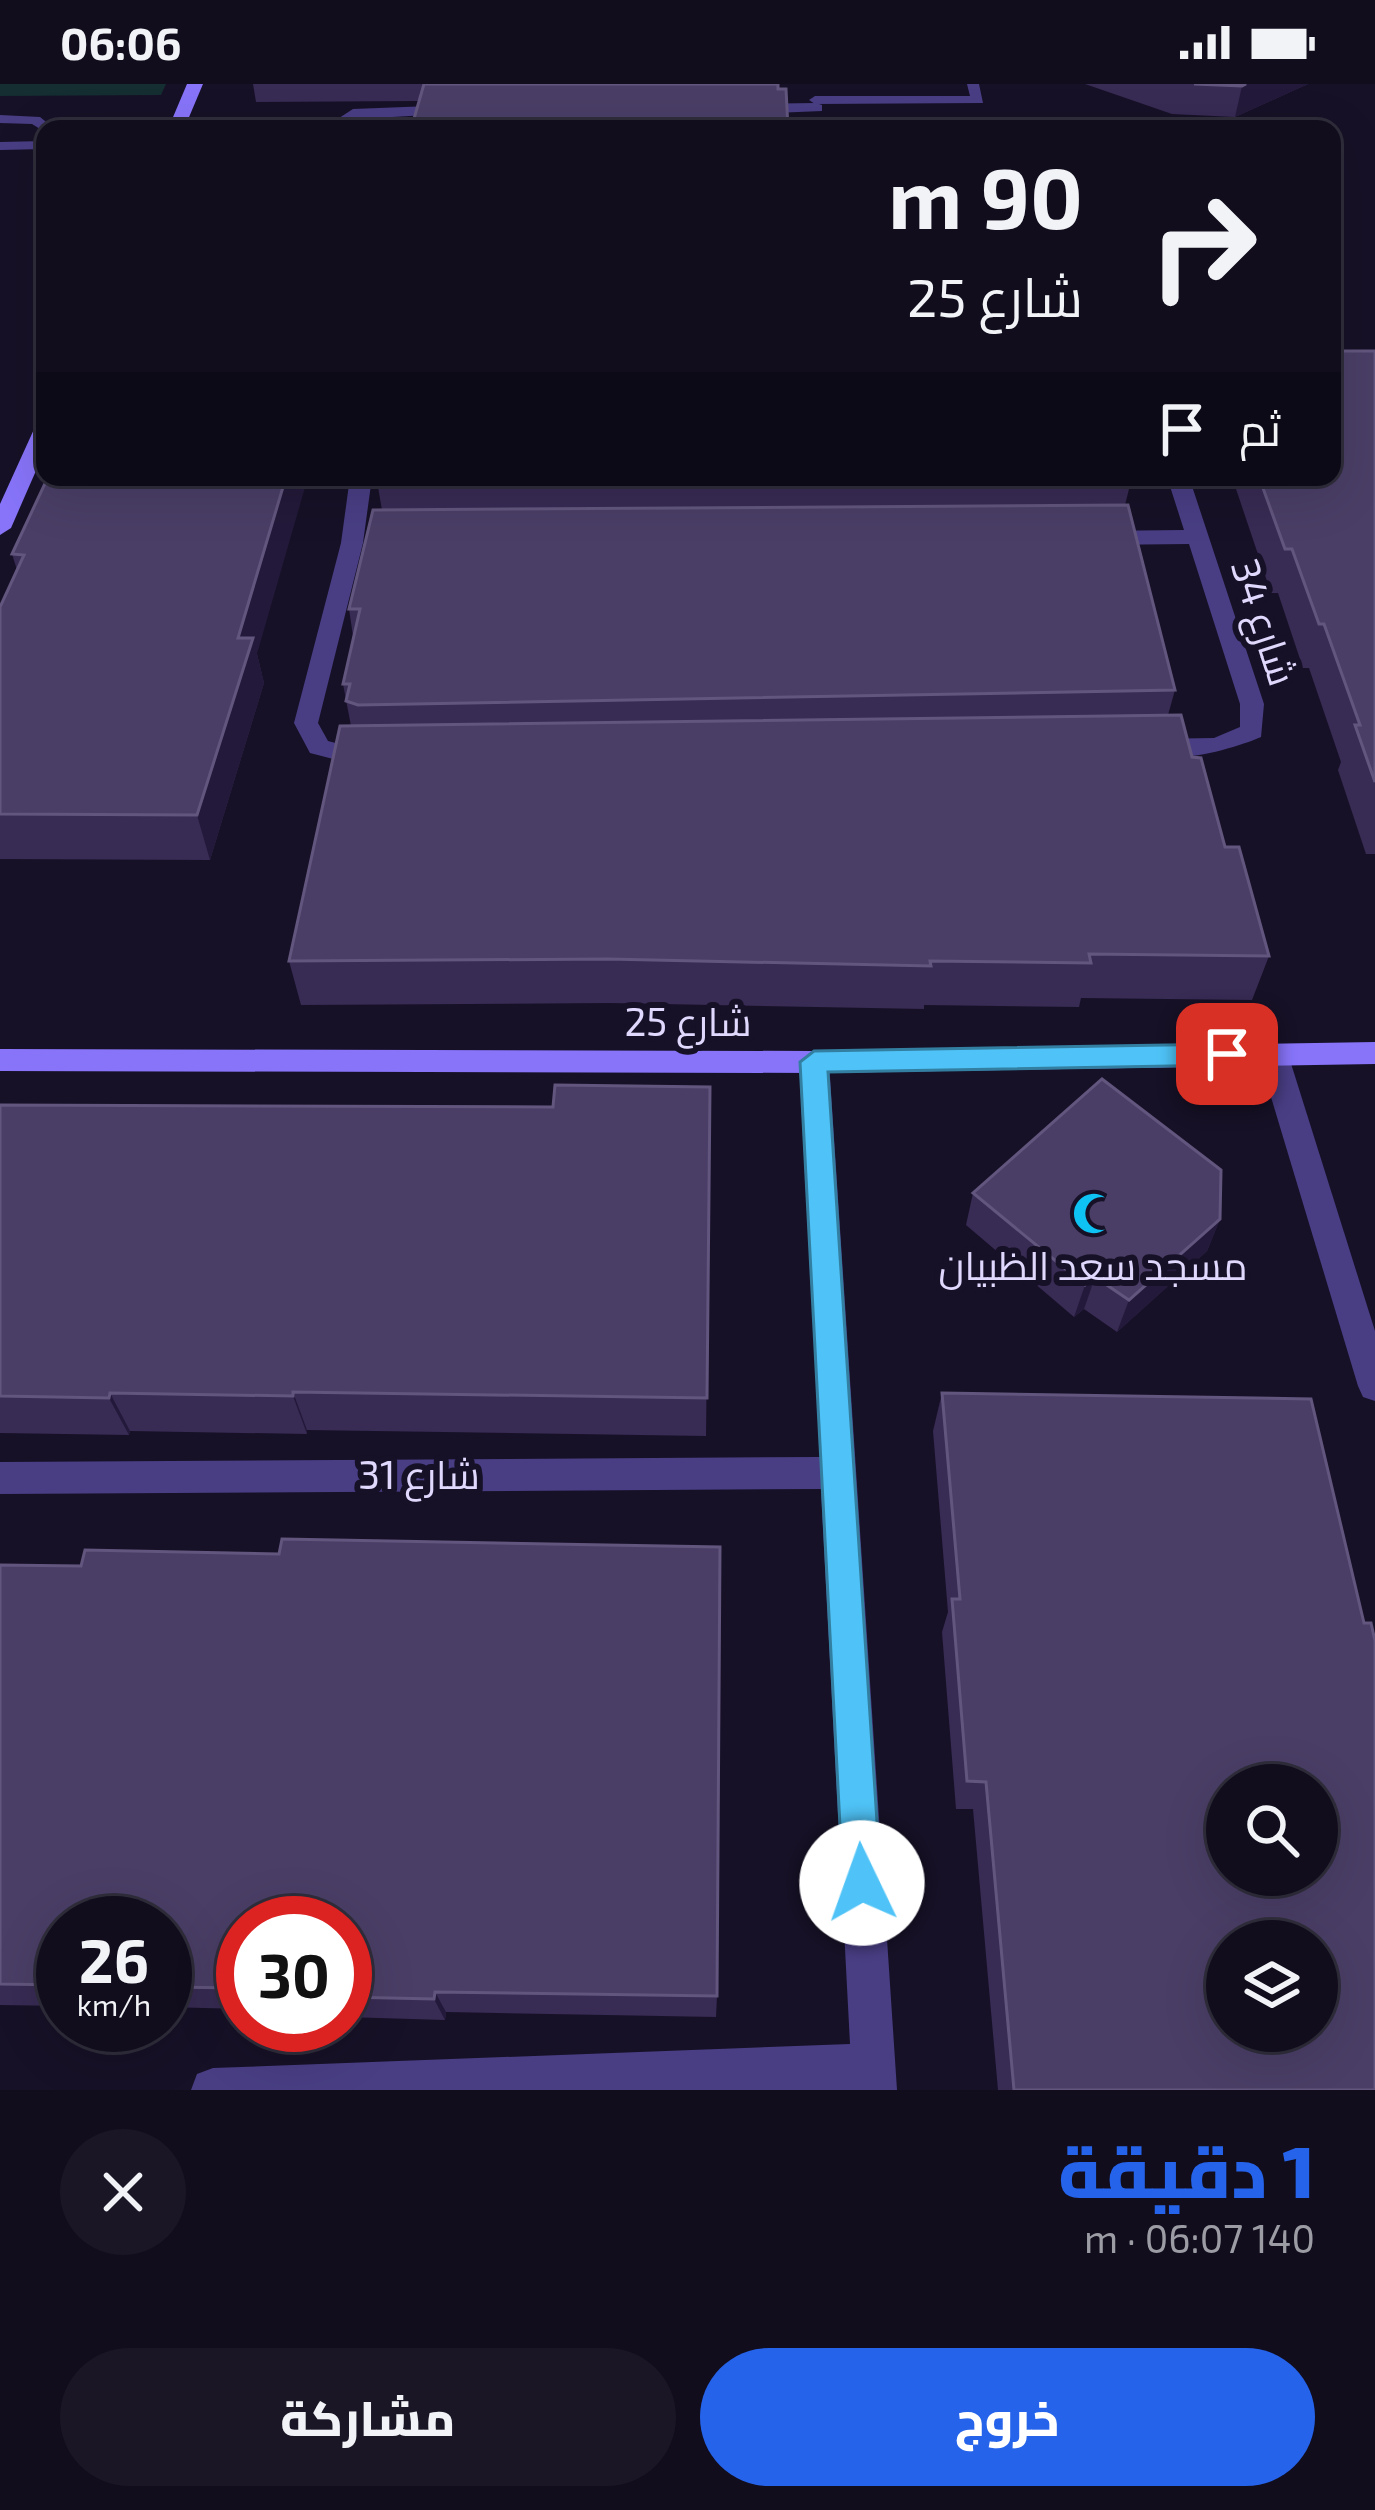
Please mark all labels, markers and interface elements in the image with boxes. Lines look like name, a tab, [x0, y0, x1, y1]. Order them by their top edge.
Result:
text: 06:06	[60, 15, 181, 69]
text: 90 m	[888, 145, 1083, 246]
icon: right	[1125, 168, 1281, 324]
text: شارع 25	[907, 263, 1083, 328]
icon: arrive	[1149, 396, 1215, 462]
text: ثم	[1239, 401, 1281, 455]
street label: شارع 34	[1218, 552, 1308, 692]
street label: شارع 25	[624, 997, 752, 1049]
pin	[1176, 1003, 1278, 1105]
icon: arrive	[1194, 1021, 1260, 1087]
mosque icon: مسجد سعد الظبيان	[1070, 1191, 1116, 1237]
place label: مسجد سعد الظبيان	[938, 1241, 1248, 1290]
street label: شارع 31	[358, 1450, 480, 1502]
map controls	[1206, 1764, 1338, 2052]
button: search	[1206, 1764, 1338, 1896]
position arrow	[799, 1820, 925, 1946]
speed limit sign: 30	[216, 1896, 372, 2052]
button: layers	[1206, 1920, 1338, 2052]
text: 26	[79, 1923, 149, 1995]
text: km/h	[77, 1986, 151, 2022]
text: 1 دقيقة	[1058, 2126, 1315, 2212]
button: close	[60, 2129, 186, 2255]
text: 140 m · 06:07	[1084, 2214, 1315, 2261]
button: مشاركة	[60, 2348, 676, 2486]
button: خروج	[700, 2348, 1315, 2486]

